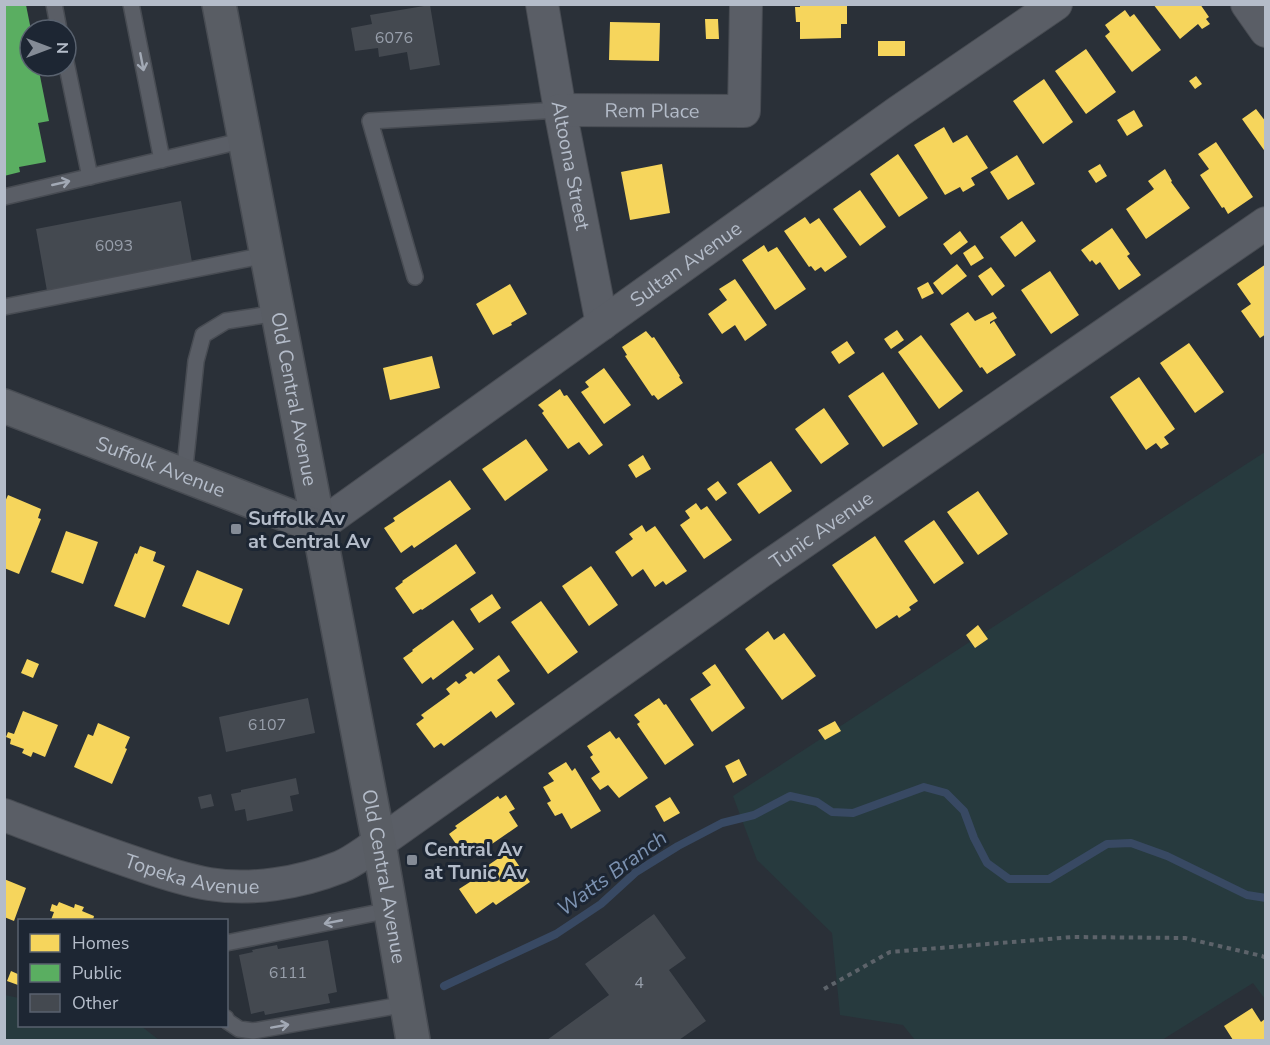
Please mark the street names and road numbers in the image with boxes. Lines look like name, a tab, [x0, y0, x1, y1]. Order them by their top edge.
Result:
street label: Rem Place	[604, 97, 700, 124]
street label: Altoona Street	[545, 99, 597, 233]
street label: Sultan Avenue	[624, 215, 747, 313]
street label: Old Central Avenue	[265, 310, 324, 488]
street label: Suffolk Avenue	[92, 429, 229, 504]
street label: Tunic Avenue	[764, 484, 878, 575]
street label: Old Central Avenue	[356, 787, 413, 966]
street label: Topeka Avenue	[121, 847, 260, 900]

